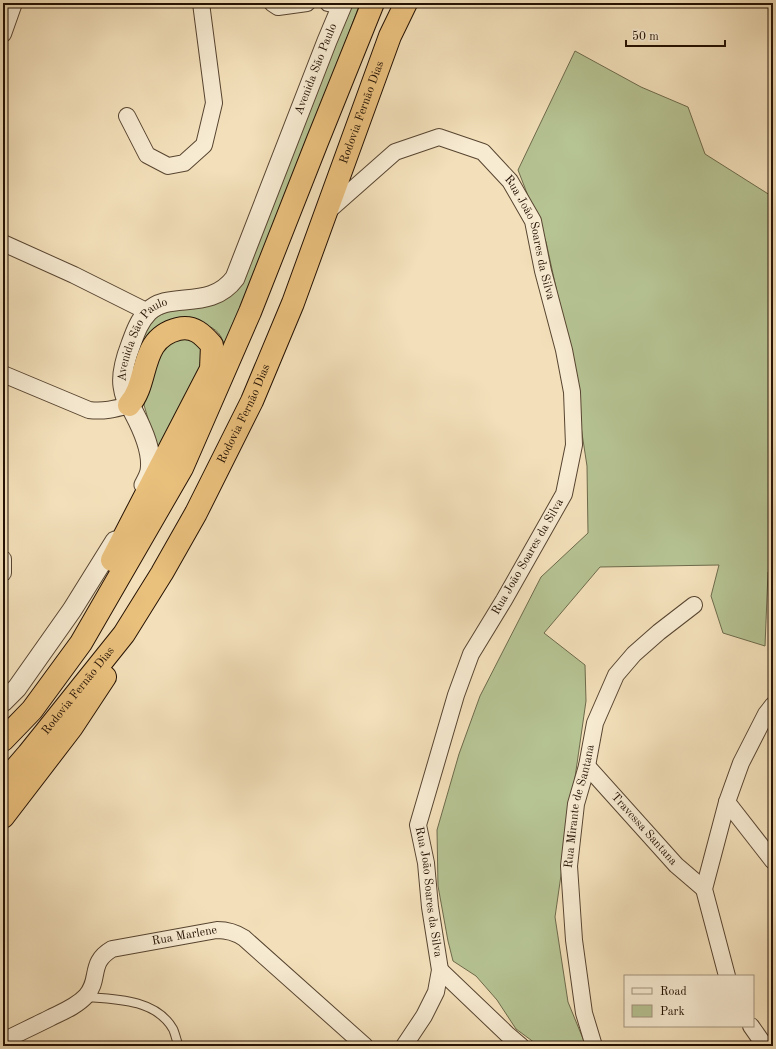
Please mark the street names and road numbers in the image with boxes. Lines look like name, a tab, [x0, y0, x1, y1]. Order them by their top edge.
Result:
street label: Avenida São Paulo	[293, 22, 340, 117]
street label: Rodovia Fernão Dias	[338, 59, 386, 165]
street label: Rua João Soares da Silva	[502, 173, 556, 301]
street label: Avenida São Paulo	[116, 296, 169, 382]
street label: Rodovia Fernão Dias	[216, 363, 273, 466]
street label: Rua João Soares da Silva	[490, 497, 566, 617]
street label: Rodovia Fernão Dias	[40, 645, 117, 737]
street label: Rua Mirante de Santana	[563, 744, 597, 869]
street label: Travessa Santana	[608, 791, 679, 868]
street label: Rua João Soares da Silva	[413, 826, 444, 958]
street label: Rua Marlene	[151, 924, 219, 948]

